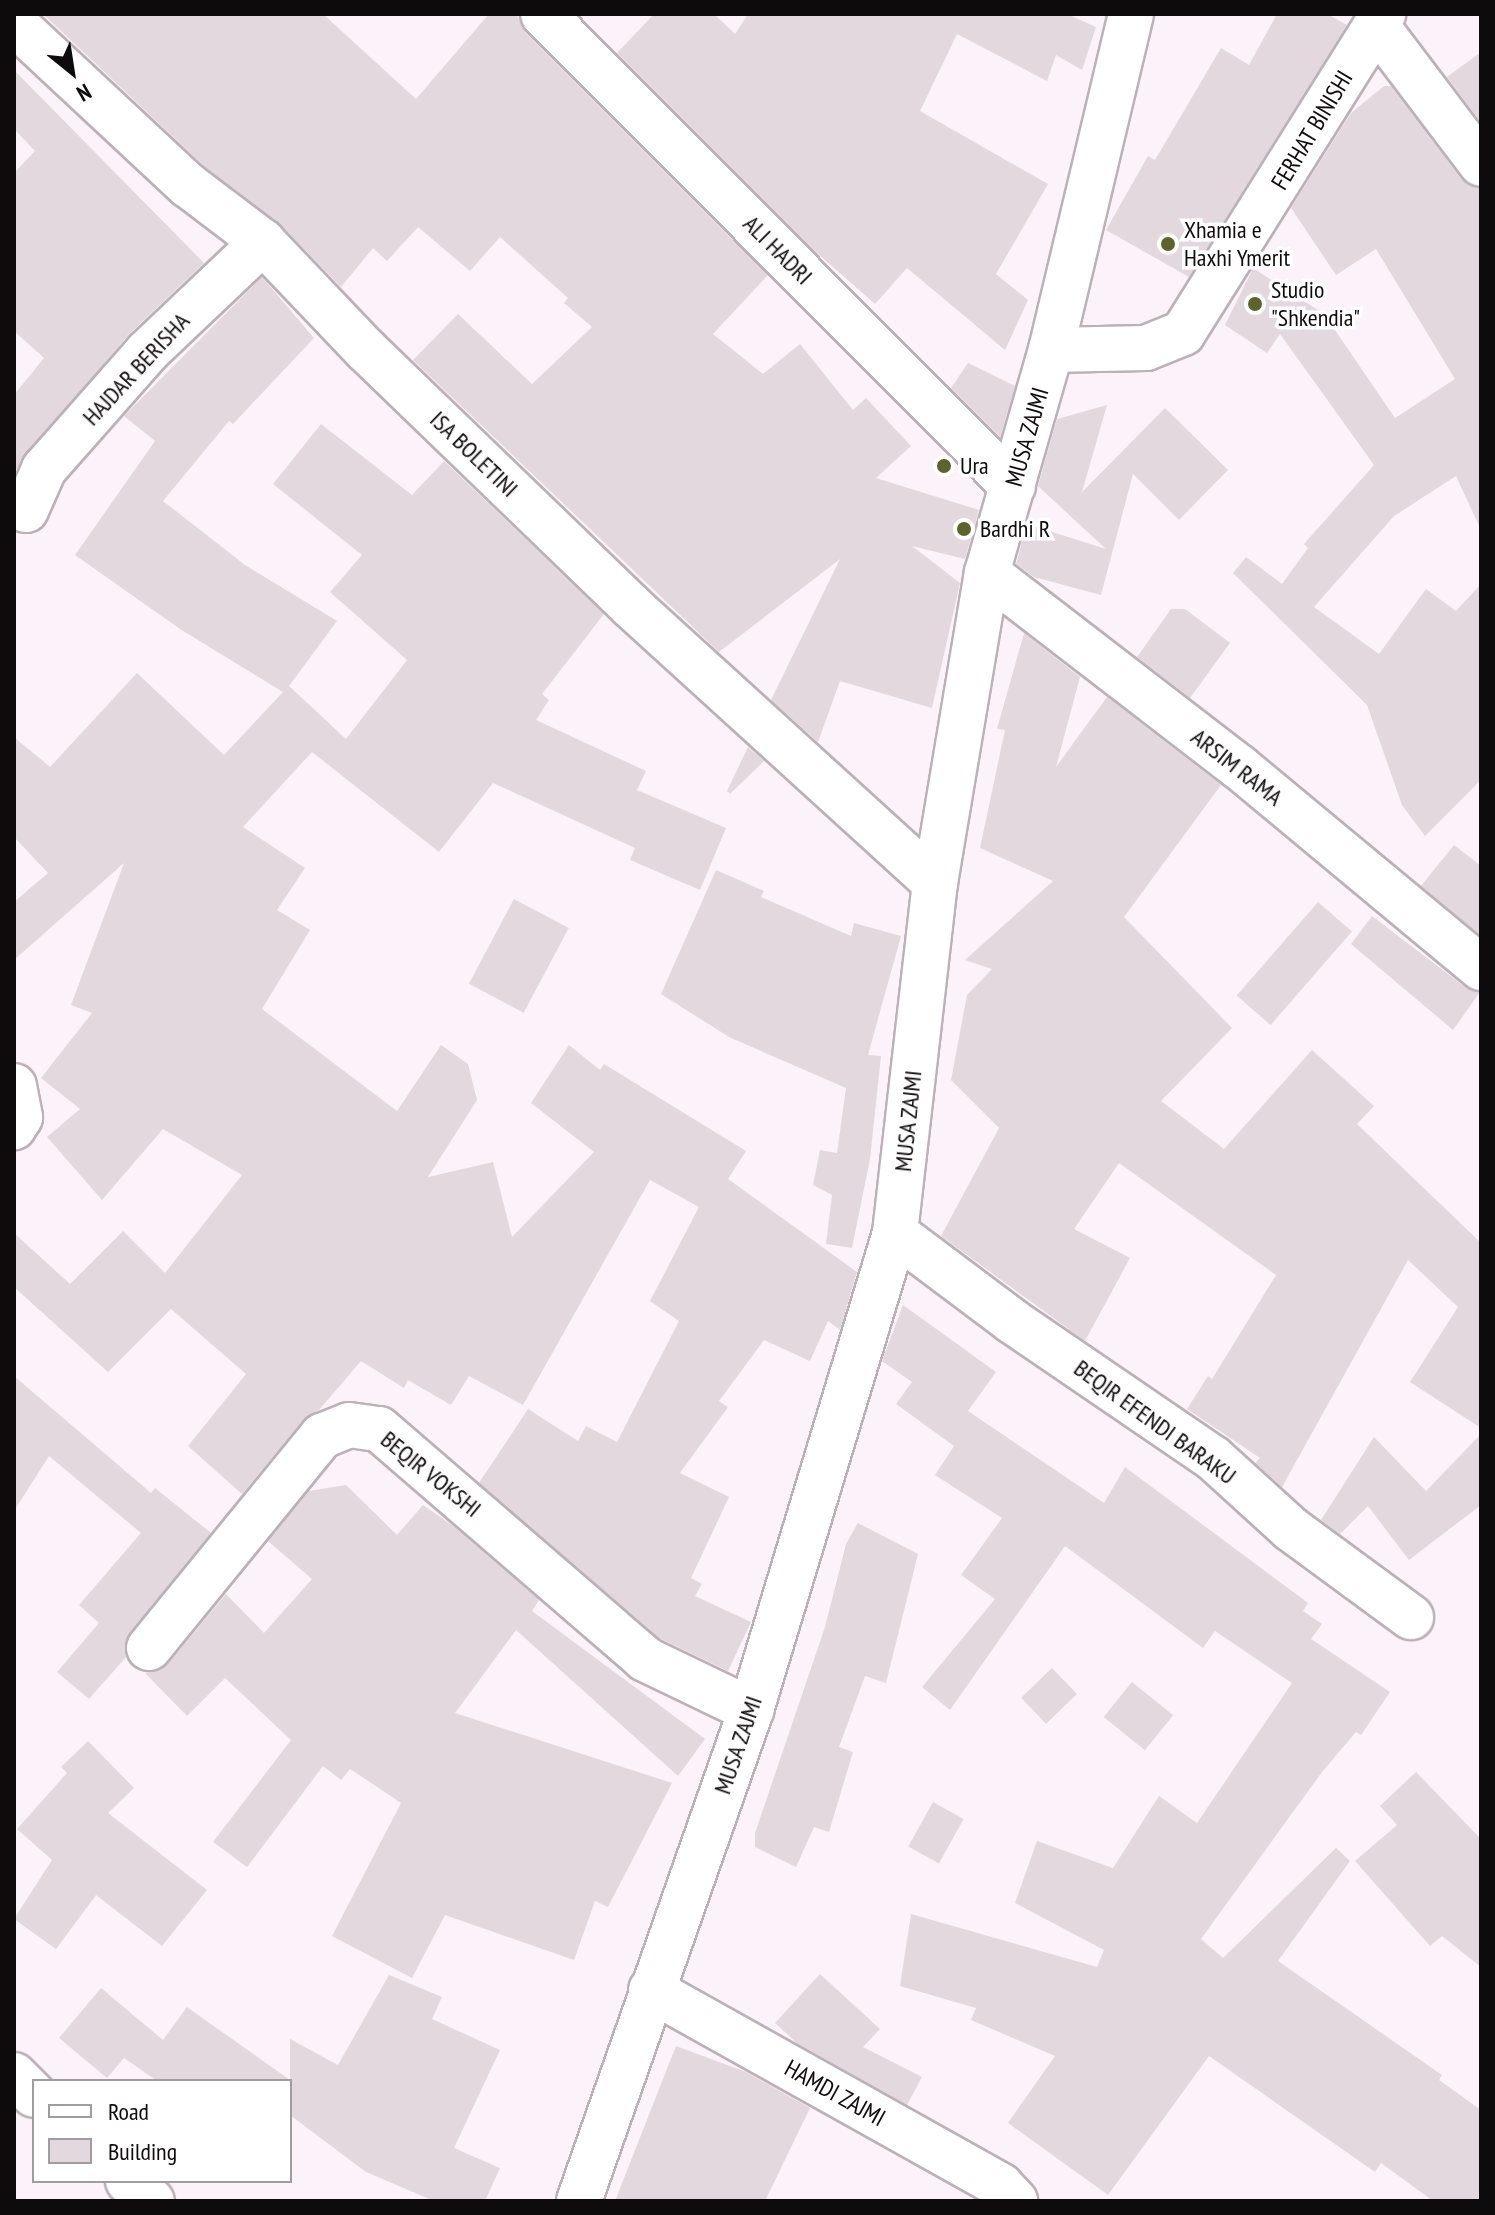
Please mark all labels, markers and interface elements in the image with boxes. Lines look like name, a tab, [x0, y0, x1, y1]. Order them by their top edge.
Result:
north arrow	[32, 32, 112, 112]
street label: FERHAT BINISHI	[1265, 65, 1359, 195]
text: N	[72, 78, 96, 108]
street label: ALI HADRI	[737, 209, 819, 291]
place label: Xhamia e Haxhi Ymerit	[1184, 216, 1291, 272]
marker: Xhamia e Haxhi Ymerit	[1159, 235, 1177, 253]
place label: Studio "Shkendia"	[1271, 276, 1360, 332]
marker: Studio "Shkendia"	[1246, 295, 1264, 313]
street label: HAJDAR BERISHA	[77, 307, 195, 431]
street label: MUSA ZAJMI	[999, 384, 1055, 490]
street label: ISA BOLETINI	[424, 405, 524, 503]
place label: Ura	[960, 452, 989, 480]
marker: Ura	[935, 457, 953, 475]
place label: Bardhi R	[980, 515, 1050, 543]
marker: Bardhi R	[955, 520, 973, 538]
street label: ARSIM RAMA	[1186, 722, 1288, 812]
street label: MUSA ZAJMI	[888, 1068, 928, 1174]
street label: BEQIR EFENDI BARAKU	[1068, 1354, 1242, 1490]
street label: BEQIR VOKSHI	[375, 1425, 487, 1523]
street label: MUSA ZAJMI	[708, 1692, 768, 1798]
street label: HAMDI ZAJMI	[779, 2054, 891, 2132]
legend	[32, 2079, 292, 2183]
text: Road	[108, 2096, 149, 2127]
text: Building	[108, 2136, 177, 2167]

